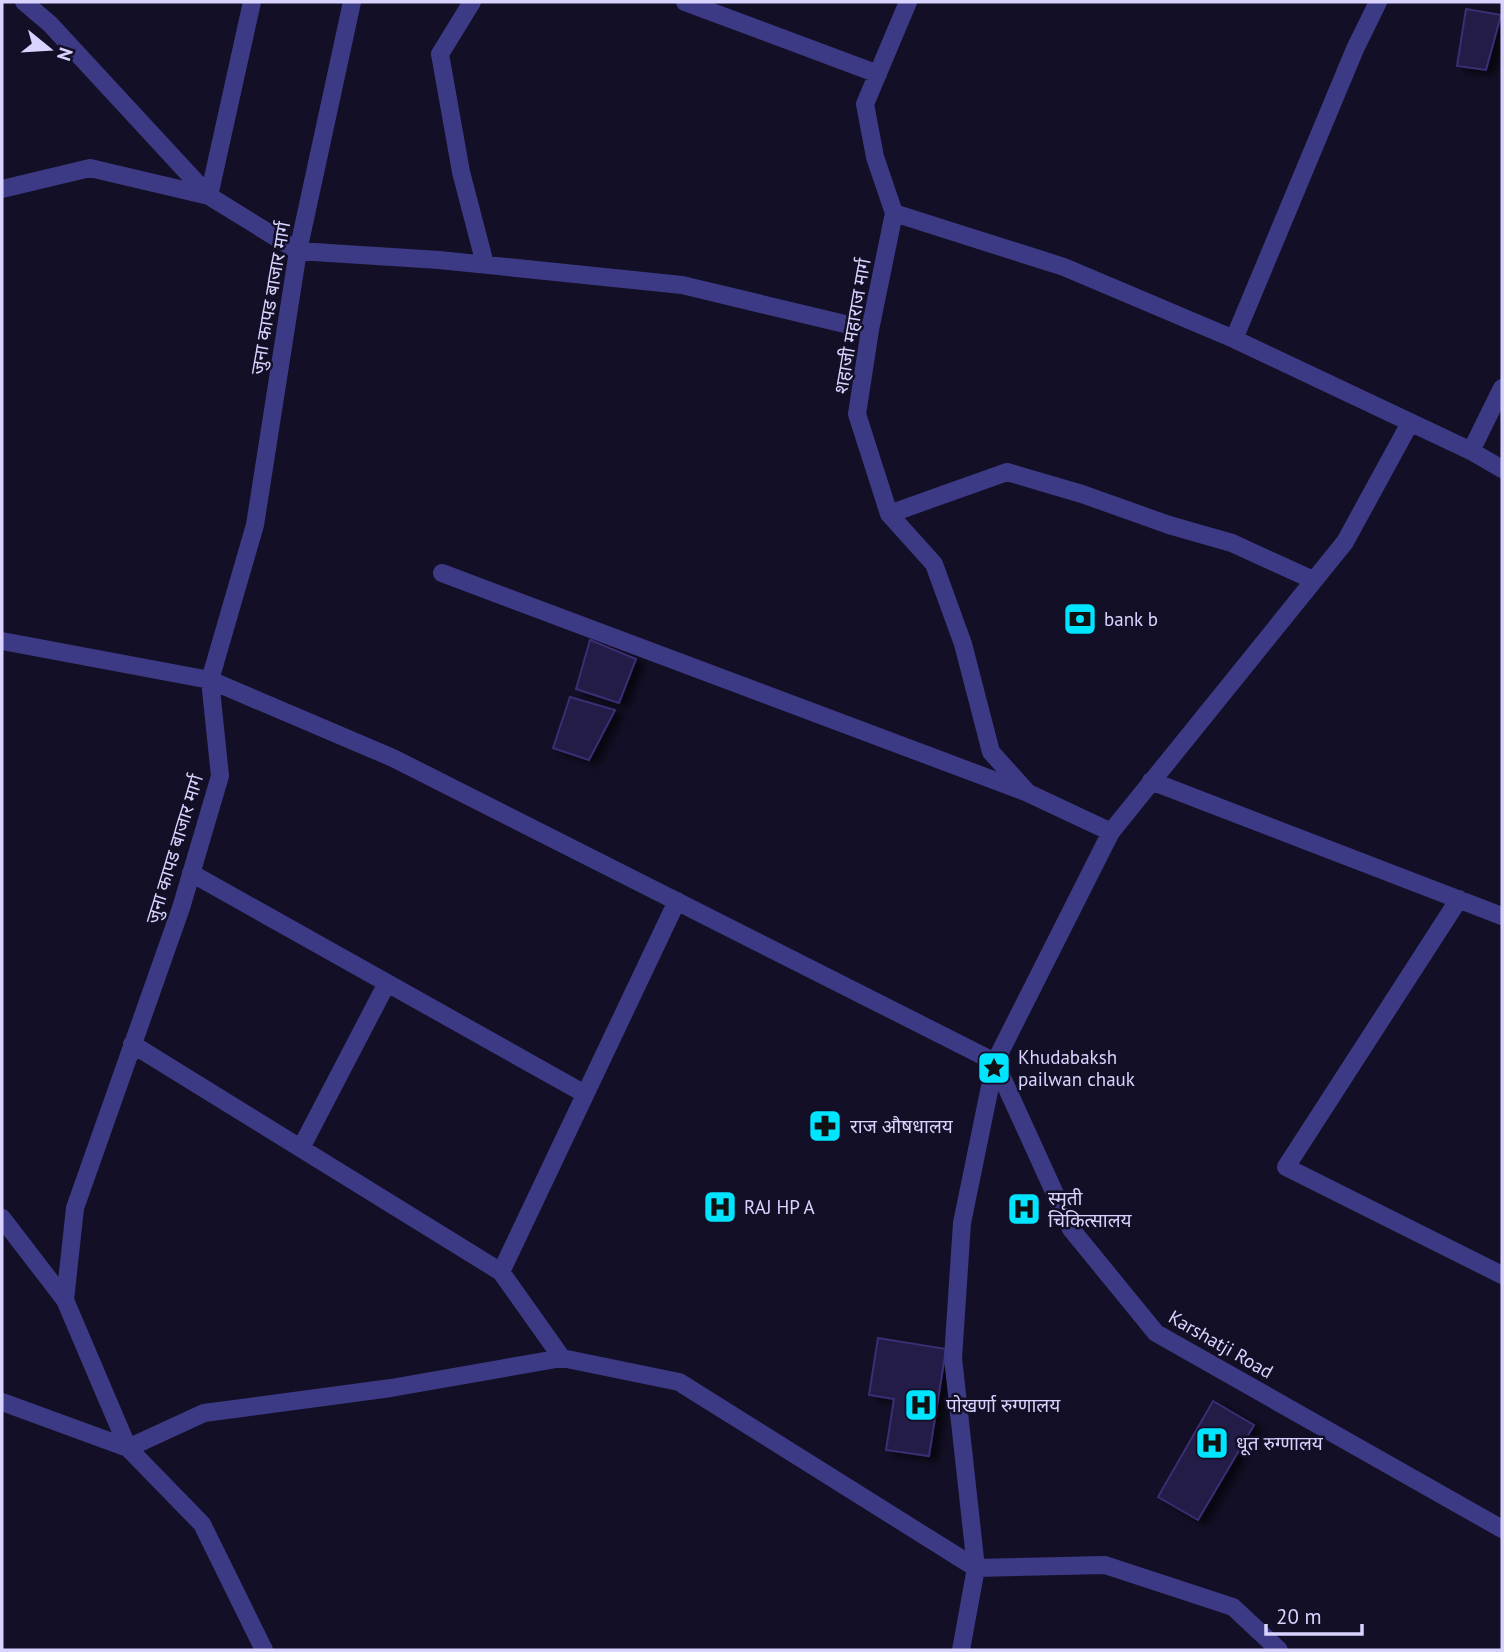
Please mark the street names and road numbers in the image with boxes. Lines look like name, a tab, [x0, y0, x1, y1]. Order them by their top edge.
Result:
street label: जुना कापड बाजार मार्ग	[245, 219, 296, 376]
street label: शहाजी महाराज मार्ग	[828, 255, 876, 396]
street label: जुना कापड बाजार मार्ग	[140, 771, 209, 927]
street label: Karshatji Road	[1164, 1304, 1278, 1384]

